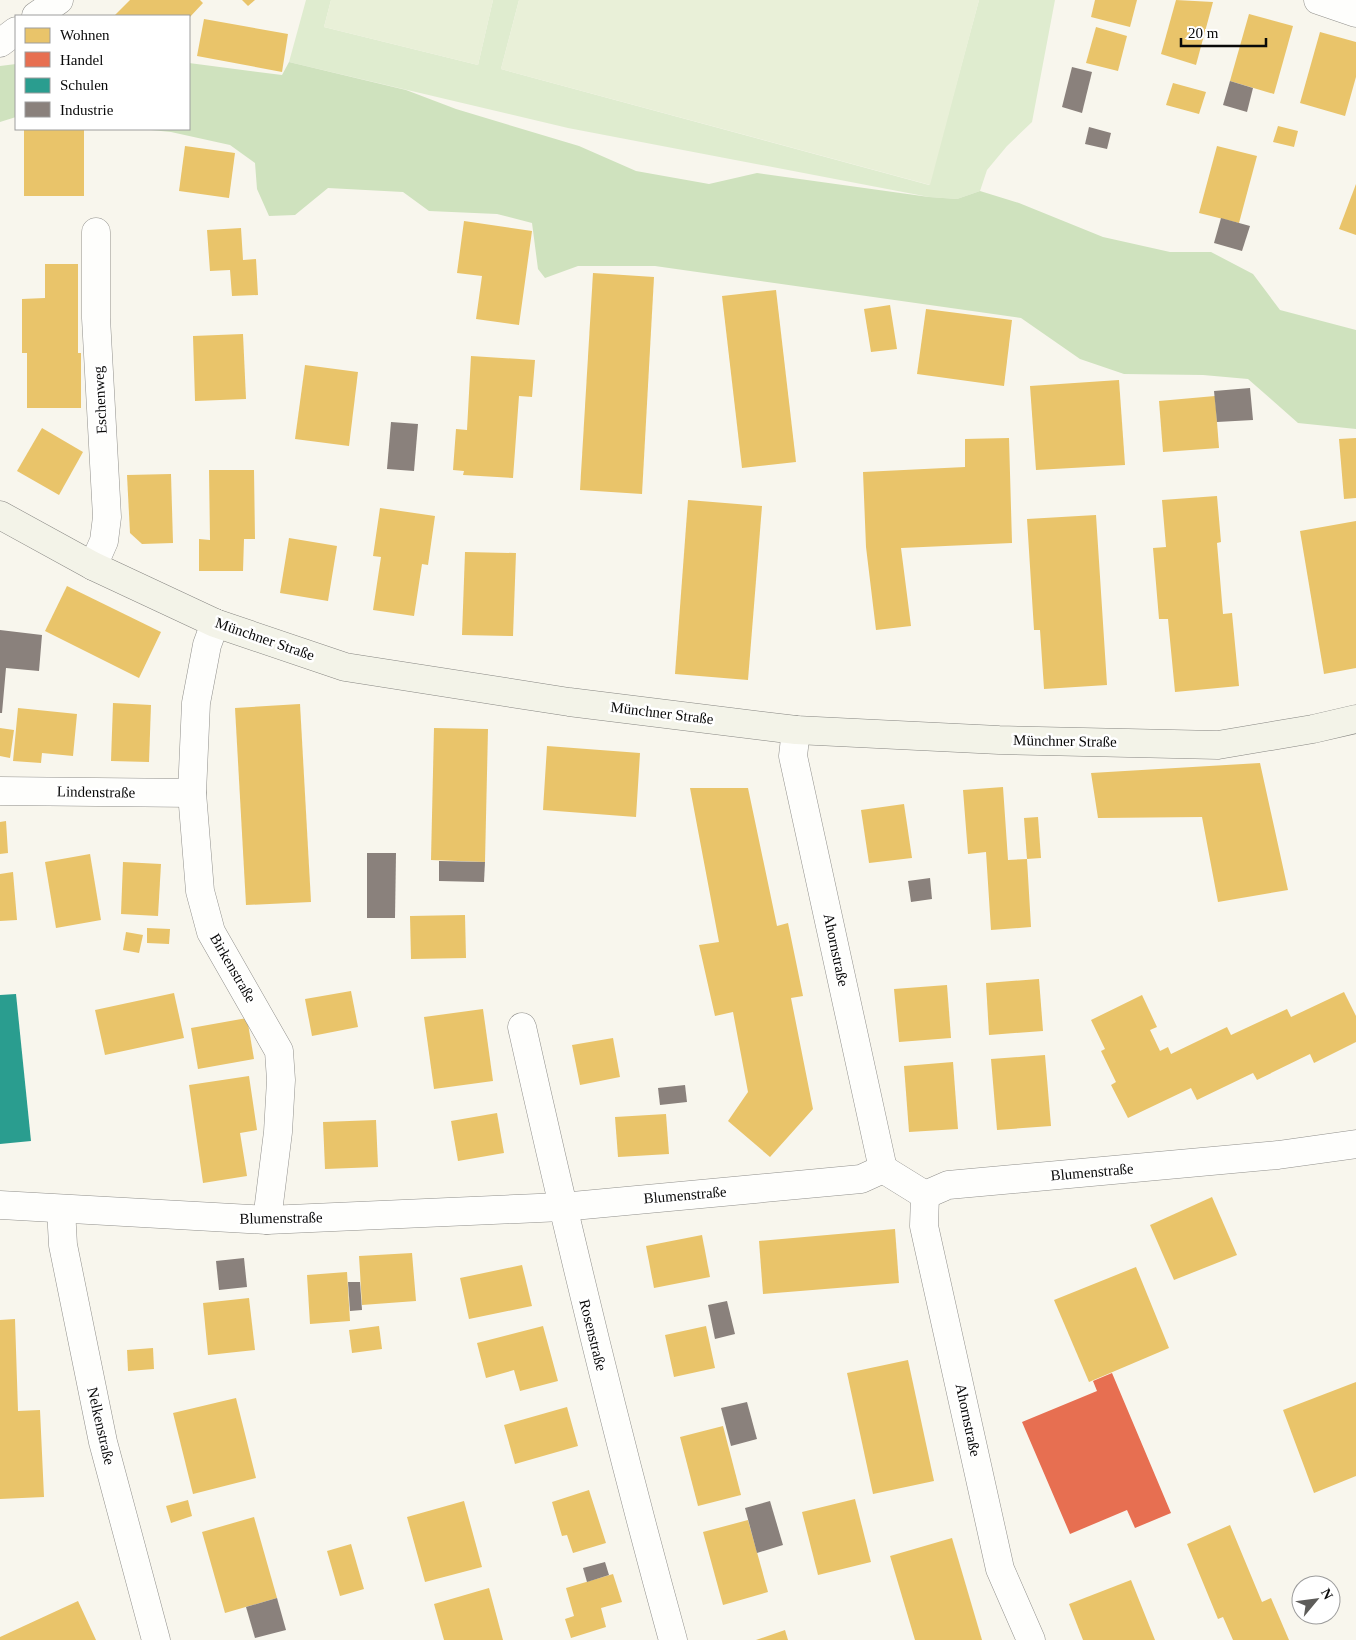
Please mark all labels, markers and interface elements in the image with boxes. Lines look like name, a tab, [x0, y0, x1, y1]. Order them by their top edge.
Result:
legend	[15, 15, 190, 130]
scale bar	[1181, 15, 1266, 47]
text: 20 m	[1188, 25, 1219, 41]
text: Wohnen	[60, 27, 110, 43]
text: Handel	[60, 52, 103, 68]
text: Schulen	[60, 77, 109, 93]
text: Industrie	[60, 102, 114, 118]
street label: Eschenweg	[90, 365, 110, 435]
street label: Münchner Straße	[213, 615, 317, 664]
street label: Münchner Straße	[610, 699, 715, 727]
street label: Münchner Straße	[1013, 732, 1117, 750]
street label: Lindenstraße	[57, 783, 136, 801]
street label: Ahornstraße	[820, 912, 852, 988]
street label: Birkenstraße	[207, 931, 259, 1005]
street label: Blumenstraße	[1050, 1160, 1135, 1184]
street label: Blumenstraße	[643, 1183, 728, 1207]
street label: Blumenstraße	[239, 1209, 323, 1227]
street label: Rosenstraße	[576, 1297, 610, 1373]
street label: Ahornstraße	[952, 1382, 984, 1458]
street label: Nelkenstraße	[84, 1386, 118, 1467]
north arrow	[1291, 1575, 1341, 1625]
text: N	[1318, 1586, 1336, 1602]

